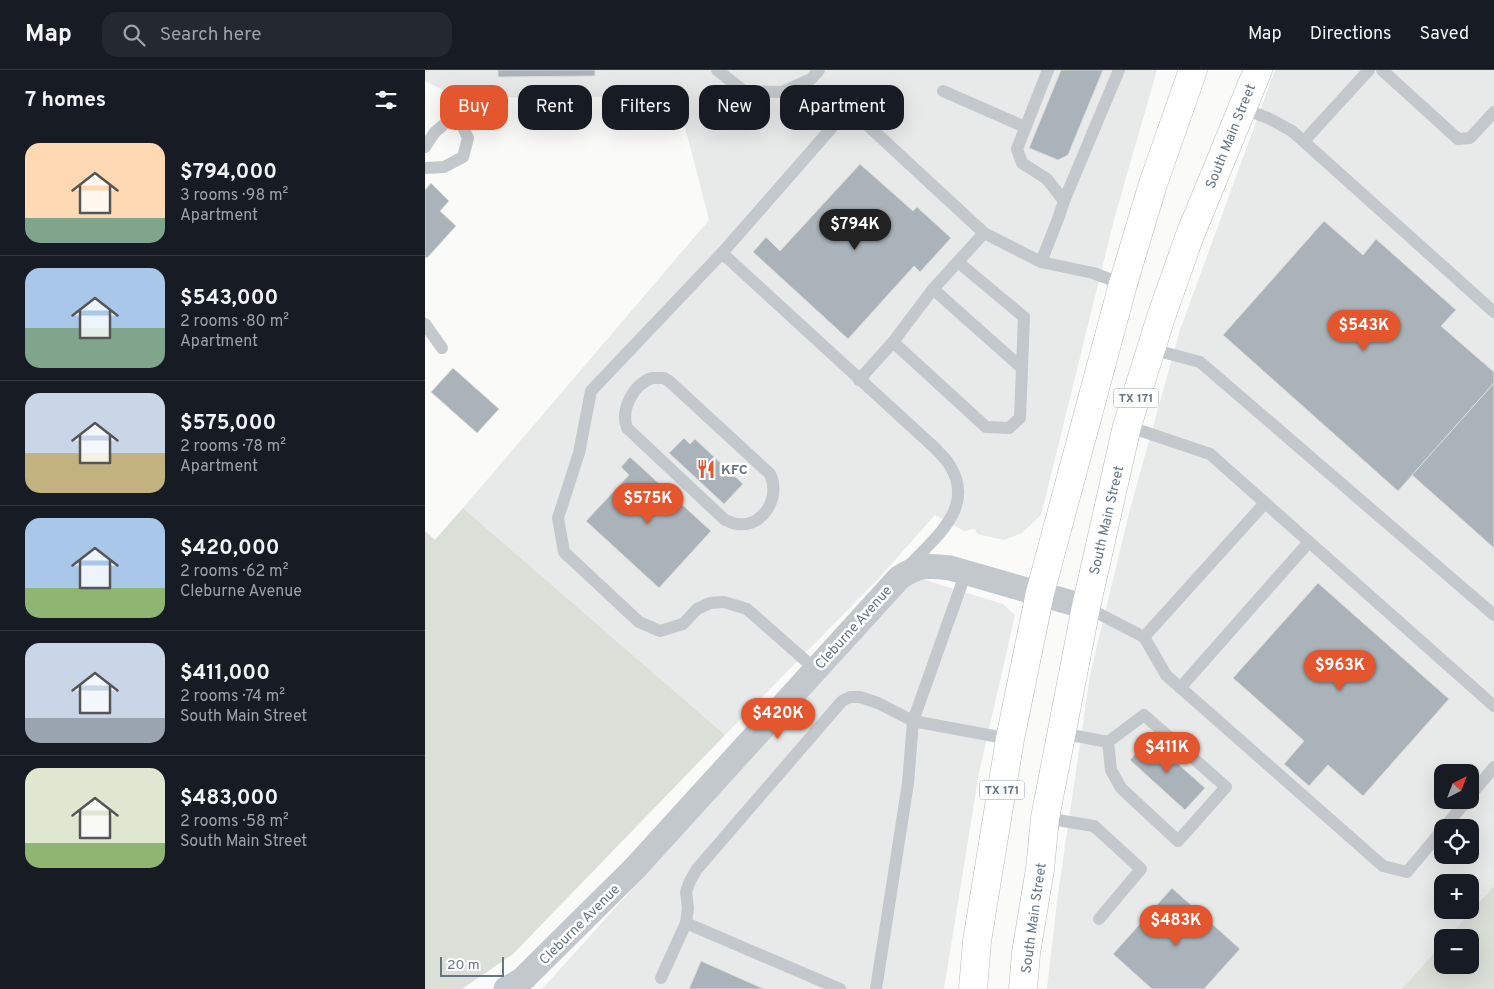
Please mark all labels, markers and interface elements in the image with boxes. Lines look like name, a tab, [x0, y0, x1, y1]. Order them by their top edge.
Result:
search box	[102, 12, 452, 57]
text: Map	[25, 20, 72, 50]
icon: search	[120, 21, 148, 49]
text: Search here	[160, 23, 261, 47]
text: Map	[1248, 23, 1282, 46]
text: Directions	[1310, 23, 1392, 46]
text: Saved	[1420, 23, 1469, 46]
street label: South Main Street	[1203, 82, 1260, 191]
chip: Buy	[440, 85, 508, 130]
chip: Rent	[518, 85, 592, 130]
chip: Filters	[602, 85, 689, 130]
chip: New	[699, 85, 770, 130]
chip: Apartment	[780, 85, 904, 130]
icon: filters	[372, 86, 400, 114]
text: 7 homes	[25, 87, 106, 114]
text: $794,000	[180, 159, 277, 186]
icon: home	[65, 163, 125, 223]
text: 3 rooms · 98 m²	[180, 186, 288, 206]
text: Apartment	[180, 206, 258, 226]
pin: $794K	[820, 208, 890, 251]
text: $794K	[830, 215, 880, 235]
text: $543,000	[180, 285, 278, 312]
icon: home	[65, 288, 125, 348]
pin: $543K	[1329, 310, 1399, 352]
text: 2 rooms · 80 m²	[180, 312, 289, 332]
text: $543K	[1339, 316, 1389, 336]
text: Apartment	[180, 332, 258, 352]
road number: TX 171	[1113, 388, 1159, 408]
text: $575,000	[180, 410, 276, 437]
icon: home	[65, 413, 125, 473]
text: 2 rooms · 78 m²	[180, 437, 286, 457]
text: Apartment	[180, 457, 258, 477]
restaurant icon: KFC	[695, 458, 717, 480]
place label: KFC	[721, 462, 748, 479]
street label: South Main Street	[1087, 464, 1128, 577]
pin: $575K	[613, 482, 683, 525]
text: $575K	[623, 489, 673, 509]
text: $420,000	[180, 535, 280, 562]
icon: home	[65, 538, 125, 598]
text: 2 rooms · 62 m²	[180, 562, 288, 582]
text: Cleburne Avenue	[180, 582, 302, 602]
street label: Cleburne Avenue	[812, 583, 896, 673]
pin: $963K	[1305, 650, 1375, 692]
text: $963K	[1315, 656, 1365, 676]
text: $411,000	[180, 660, 270, 687]
icon: home	[65, 663, 125, 723]
text: 2 rooms · 74 m²	[180, 687, 285, 707]
pin: $420K	[743, 698, 813, 740]
text: $420K	[752, 704, 804, 724]
text: South Main Street	[180, 707, 307, 727]
pin: $411K	[1132, 732, 1202, 774]
text: $411K	[1145, 738, 1189, 758]
north arrow	[1434, 764, 1479, 809]
map controls	[1434, 764, 1479, 974]
road number: TX 171	[979, 780, 1025, 800]
text: $483,000	[180, 785, 278, 812]
icon: home	[65, 788, 125, 848]
text: 2 rooms · 58 m²	[180, 812, 289, 832]
button: locate	[1434, 819, 1479, 864]
text: South Main Street	[180, 832, 307, 852]
street label: South Main Street	[1018, 862, 1051, 975]
button: +	[1434, 874, 1479, 919]
street label: Cleburne Avenue	[536, 881, 624, 969]
pin: $483K	[1141, 904, 1211, 947]
text: $483K	[1151, 911, 1201, 931]
button: −	[1434, 929, 1479, 974]
scale bar	[440, 954, 504, 977]
text: 20 m	[447, 957, 480, 974]

